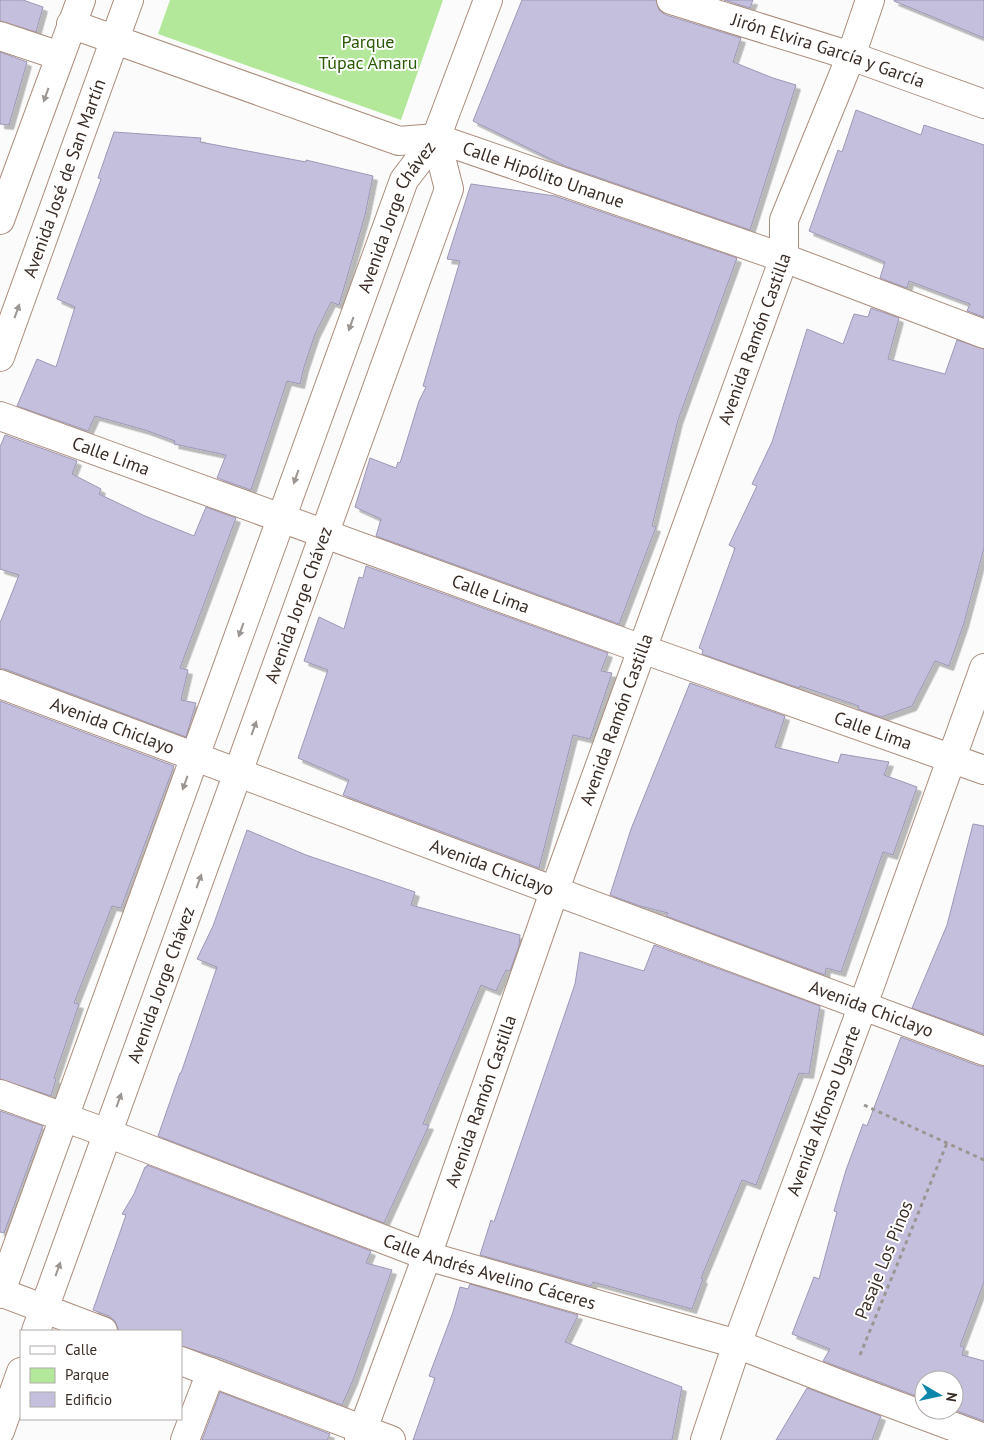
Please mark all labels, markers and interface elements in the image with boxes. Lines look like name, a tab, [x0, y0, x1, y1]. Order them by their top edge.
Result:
street label: Jirón Elvira García y García	[728, 7, 928, 93]
park label: Parque Túpac Amaru	[319, 30, 417, 74]
street label: Avenida José de San Martín	[18, 76, 111, 281]
one-way arrow	[42, 88, 50, 103]
street label: Calle Hipólito Unanue	[460, 136, 627, 213]
street label: Avenida Jorge Chávez	[352, 137, 440, 296]
street label: Avenida Ramón Castilla	[712, 250, 796, 428]
one-way arrow	[13, 303, 21, 318]
one-way arrow	[347, 317, 355, 332]
street label: Calle Lima	[69, 431, 153, 480]
one-way arrow	[292, 470, 300, 485]
street label: Avenida Jorge Chávez	[259, 523, 337, 686]
street label: Calle Lima	[449, 569, 533, 618]
one-way arrow	[237, 623, 245, 638]
street label: Avenida Ramón Castilla	[574, 631, 658, 808]
street label: Avenida Chiclayo	[47, 692, 178, 759]
street label: Calle Lima	[831, 706, 915, 755]
one-way arrow	[250, 720, 258, 735]
one-way arrow	[181, 775, 188, 790]
street label: Avenida Chiclayo	[427, 833, 557, 901]
one-way arrow	[195, 873, 203, 888]
street label: Avenida Jorge Chávez	[122, 903, 200, 1066]
street label: Avenida Chiclayo	[806, 975, 937, 1042]
street label: Avenida Ramón Castilla	[440, 1012, 521, 1190]
street label: Avenida Alfonso Ugarte	[781, 1022, 865, 1199]
one-way arrow	[116, 1092, 123, 1107]
street label: Pasaje Los Pinos	[849, 1197, 918, 1322]
street label: Calle Andrés Avelino Cáceres	[380, 1228, 598, 1314]
one-way arrow	[55, 1261, 63, 1276]
legend	[20, 1330, 182, 1420]
text: Calle	[65, 1340, 97, 1359]
text: Parque	[65, 1365, 109, 1384]
north arrow	[914, 1370, 964, 1420]
text: Edificio	[65, 1390, 112, 1409]
text: N	[942, 1391, 961, 1403]

